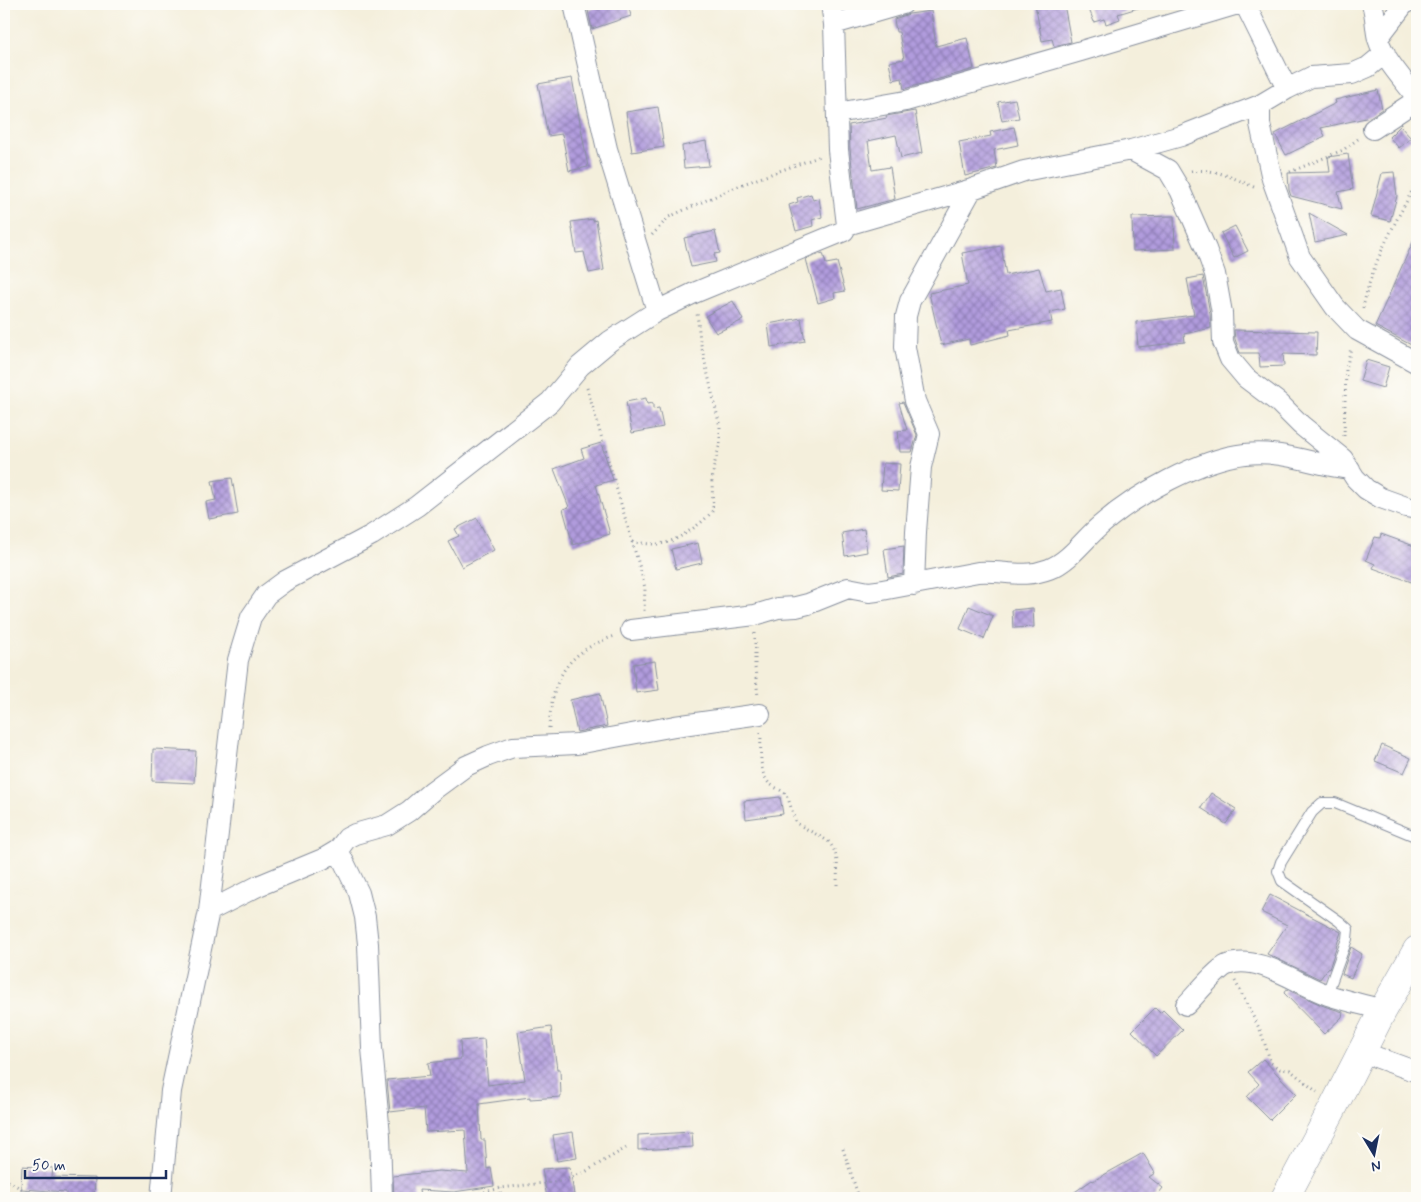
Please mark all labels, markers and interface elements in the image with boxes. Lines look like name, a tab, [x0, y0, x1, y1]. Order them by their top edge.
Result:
north arrow	[1348, 1130, 1398, 1180]
scale bar	[25, 1147, 166, 1179]
text: 50 m	[32, 1156, 66, 1176]
text: N	[1370, 1156, 1382, 1175]

